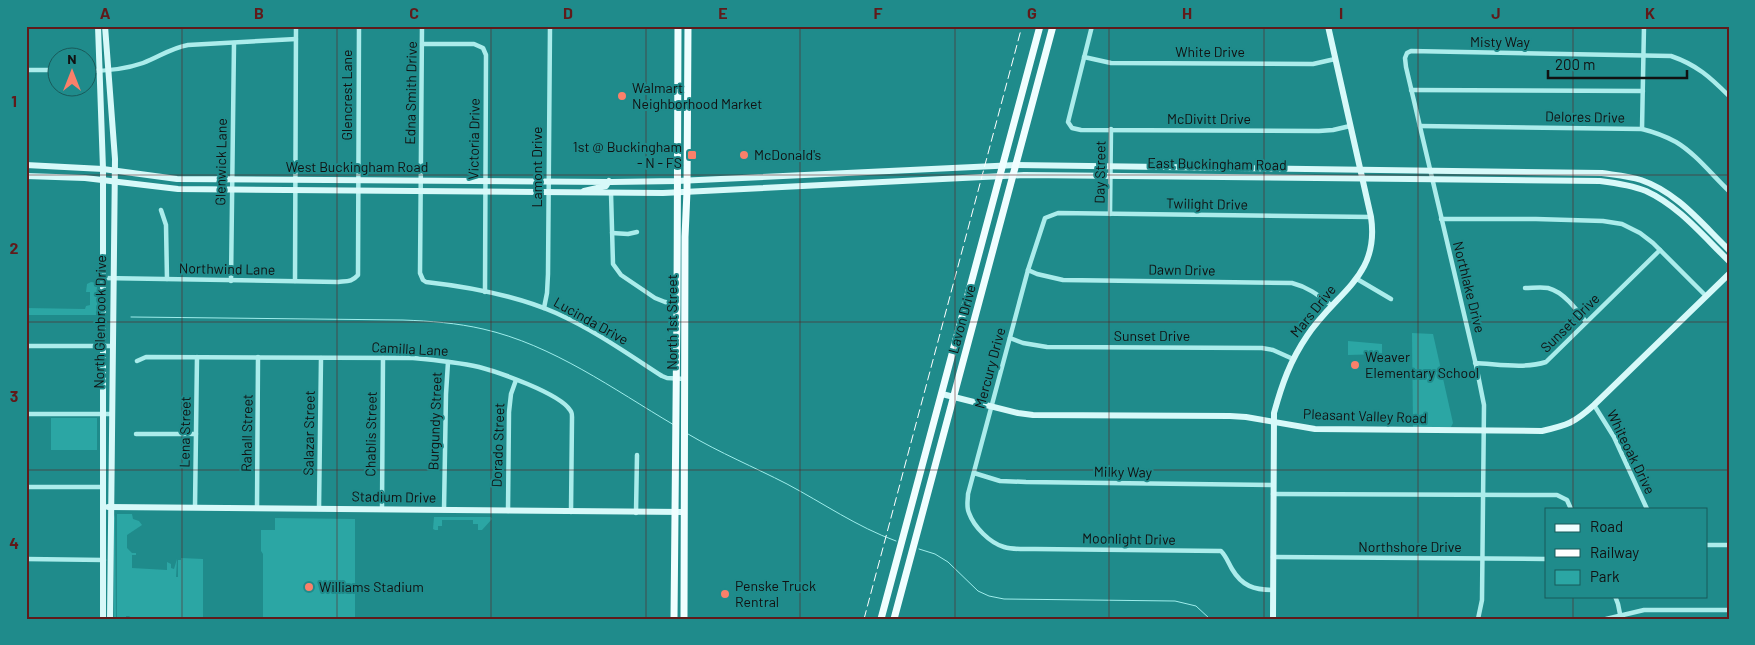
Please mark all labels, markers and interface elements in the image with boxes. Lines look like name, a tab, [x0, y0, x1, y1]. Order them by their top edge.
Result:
text: A	[100, 3, 111, 22]
text: B	[254, 3, 264, 22]
text: C	[409, 3, 419, 22]
text: D	[563, 3, 573, 22]
text: E	[718, 3, 728, 22]
text: F	[874, 3, 883, 22]
text: G	[1027, 3, 1037, 22]
text: H	[1182, 3, 1192, 22]
text: I	[1339, 3, 1343, 22]
text: J	[1491, 3, 1501, 22]
text: K	[1645, 3, 1655, 22]
street label: Misty Way	[1470, 33, 1530, 50]
street label: Edna Smith Drive	[401, 41, 420, 145]
street label: White Drive	[1175, 43, 1245, 60]
north arrow	[48, 48, 98, 98]
scale bar	[1548, 48, 1686, 80]
text: N	[67, 50, 77, 67]
street label: Glencrest Lane	[338, 50, 355, 141]
text: 200 m	[1555, 55, 1595, 73]
place label: Walmart Neighborhood Market	[632, 79, 762, 112]
marker: Walmart Neighborhood Market	[616, 90, 628, 102]
text: 1	[11, 91, 17, 110]
street label: Victoria Drive	[464, 98, 483, 180]
street label: Delores Drive	[1545, 107, 1625, 126]
street label: McDivitt Drive	[1167, 110, 1251, 127]
street label: Glenwick Lane	[211, 118, 230, 206]
street label: Lamont Drive	[528, 127, 545, 207]
place label: 1st @ Buckingham - N - FS	[573, 138, 682, 171]
street label: Day Street	[1090, 140, 1109, 204]
place label: McDonald's	[754, 146, 822, 163]
marker: 1st @ Buckingham - N - FS	[686, 149, 698, 161]
marker: McDonald's	[738, 149, 750, 161]
street label: East Buckingham Road	[1147, 154, 1287, 173]
street label: West Buckingham Road	[286, 158, 428, 175]
street label: Twilight Drive	[1166, 194, 1248, 213]
text: 2	[10, 238, 19, 257]
street label: Northlake Drive	[1450, 239, 1489, 334]
street label: North Glenbrook Drive	[90, 255, 109, 389]
street label: Northwind Lane	[179, 259, 275, 278]
street label: Dawn Drive	[1148, 260, 1216, 279]
street label: North 1st Street	[663, 274, 680, 370]
street label: Mars Drive	[1286, 281, 1339, 340]
street label: Lavon Drive	[944, 283, 979, 355]
street label: Sunset Drive	[1537, 290, 1603, 356]
street label: Lucinda Drive	[551, 293, 631, 348]
street label: Mercury Drive	[971, 325, 1008, 410]
street label: Sunset Drive	[1114, 327, 1190, 344]
street label: Camilla Lane	[371, 338, 449, 359]
place label: Weaver Elementary School	[1365, 348, 1479, 381]
marker: Weaver Elementary School	[1349, 359, 1361, 371]
street label: Burgundy Street	[424, 371, 445, 471]
text: 3	[10, 386, 18, 405]
street label: Salazar Street	[299, 390, 318, 476]
street label: Chablis Street	[361, 391, 380, 477]
street label: Rahall Street	[237, 394, 256, 472]
street label: Lena Street	[175, 396, 194, 468]
street label: Dorado Street	[488, 402, 507, 488]
street label: Pleasant Valley Road	[1303, 405, 1427, 426]
street label: Whiteoak Drive	[1604, 407, 1659, 497]
street label: Milky Way	[1094, 462, 1153, 481]
street label: Stadium Drive	[352, 487, 437, 506]
legend	[1545, 508, 1708, 598]
text: Road	[1590, 517, 1623, 535]
street label: Moonlight Drive	[1082, 529, 1176, 548]
text: 4	[9, 533, 19, 552]
street label: Northshore Drive	[1358, 538, 1462, 555]
text: Railway	[1590, 543, 1639, 561]
text: Park	[1590, 567, 1620, 585]
place label: Penske Truck Rentral	[735, 577, 816, 610]
place label: Williams Stadium	[319, 578, 424, 595]
marker: Williams Stadium	[303, 581, 315, 593]
marker: Penske Truck Rentral	[719, 588, 731, 600]

